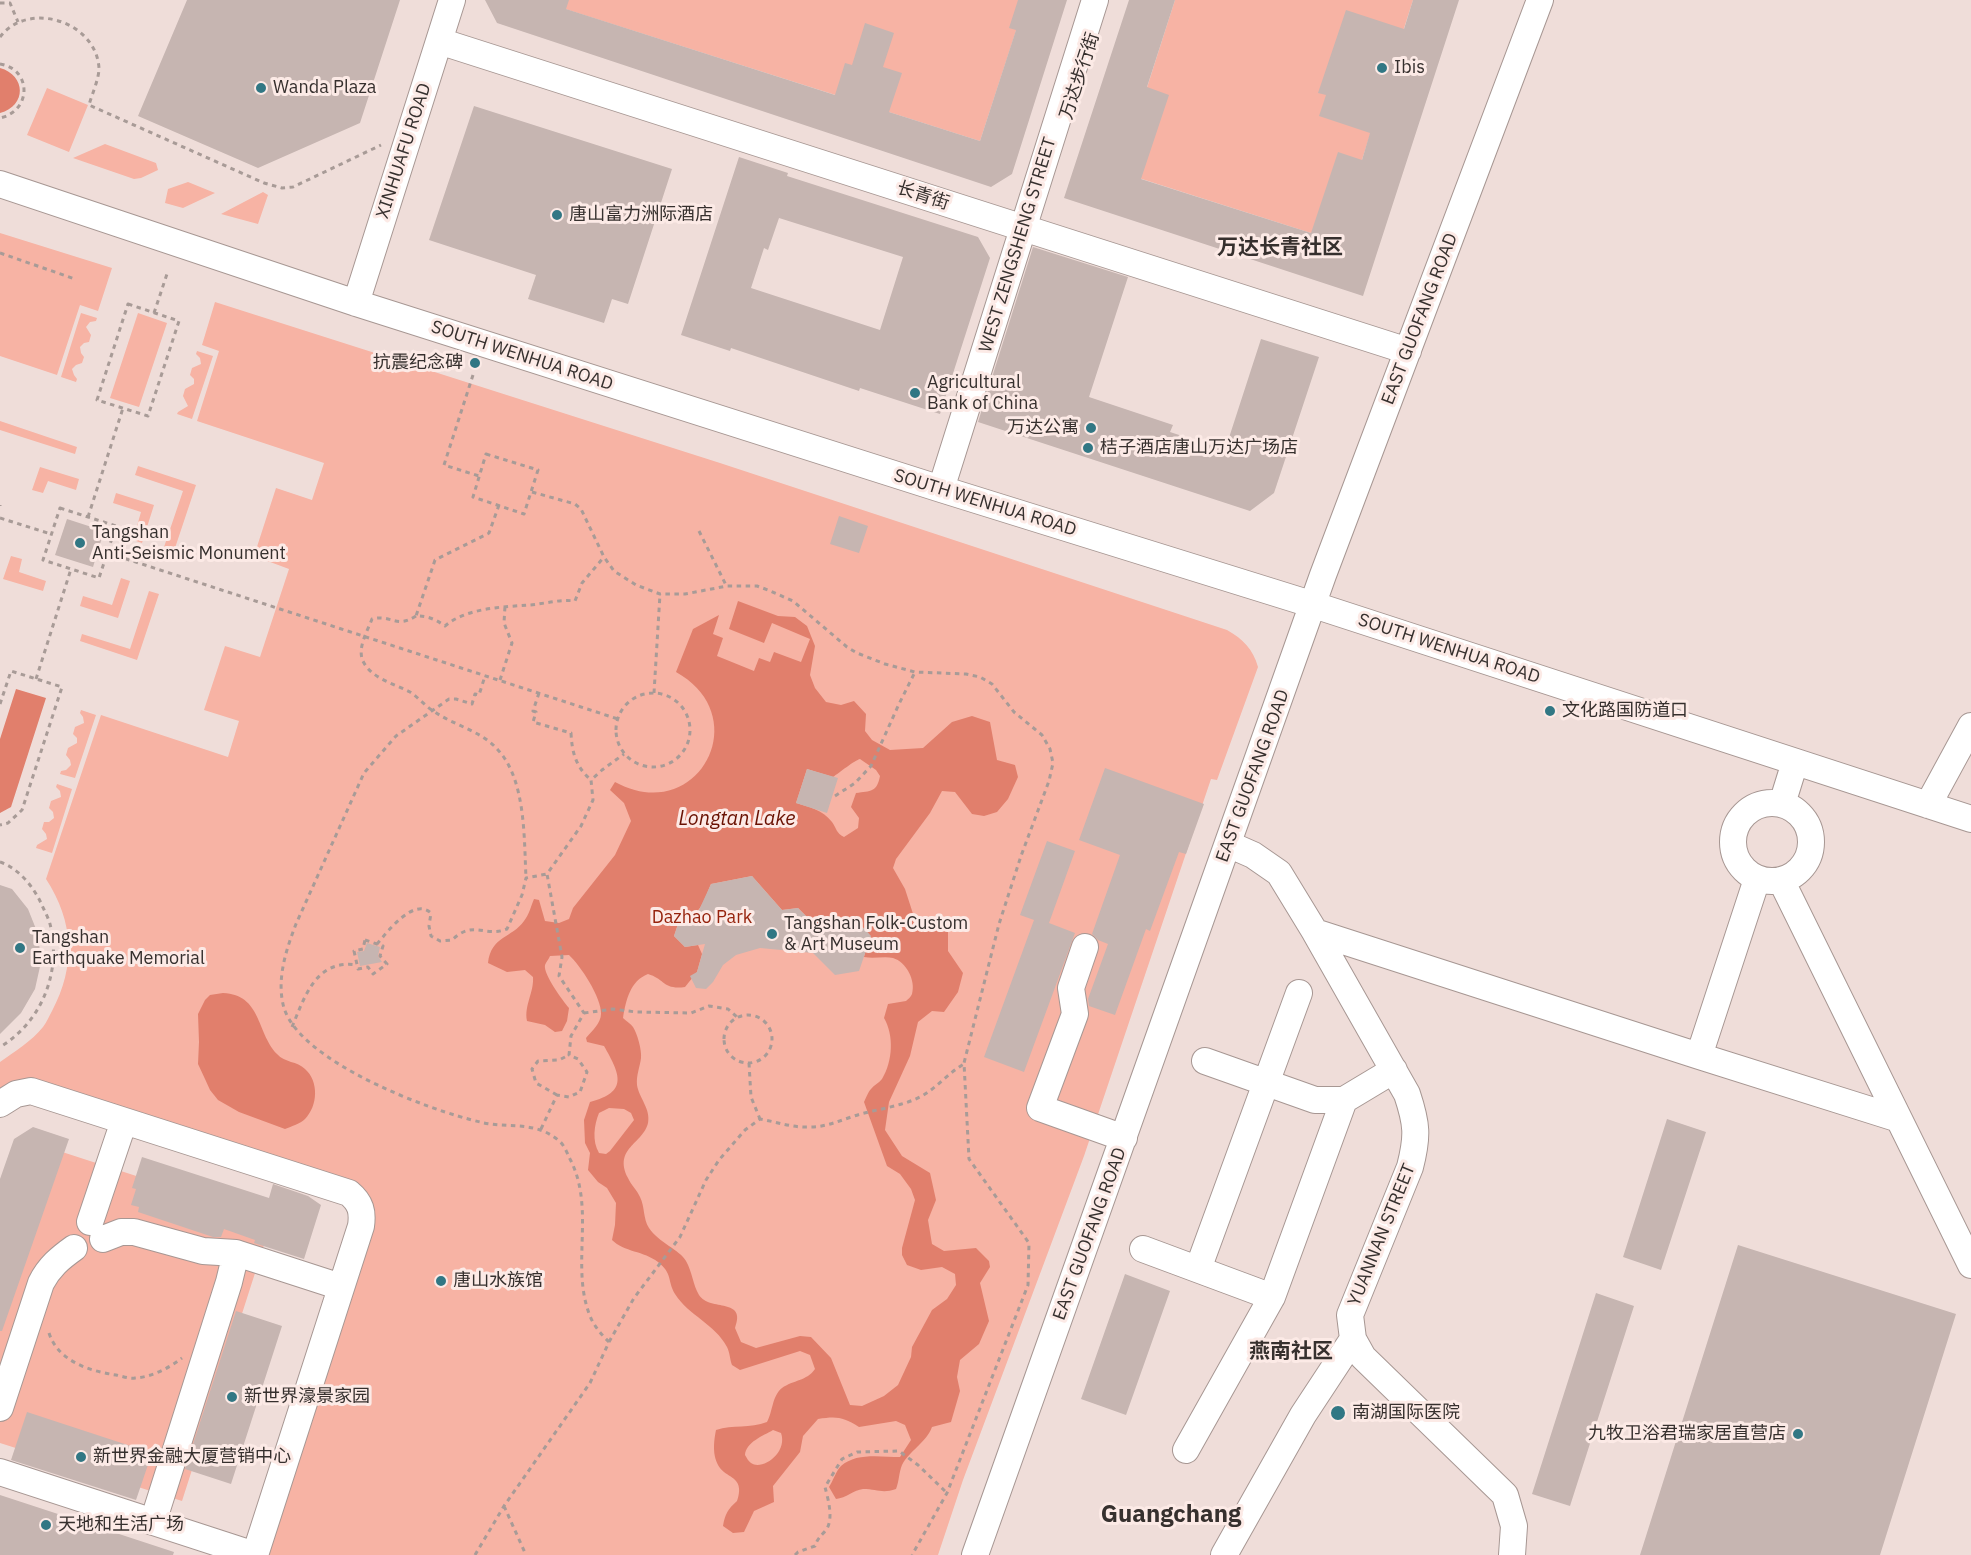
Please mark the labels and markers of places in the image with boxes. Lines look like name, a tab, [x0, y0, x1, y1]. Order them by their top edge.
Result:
place label: Ibis	[1394, 57, 1425, 79]
marker: Ibis	[1375, 61, 1389, 75]
place label: Wanda Plaza	[273, 77, 376, 99]
marker: Wanda Plaza	[254, 81, 268, 95]
place label: 唐山富力洲际酒店	[569, 204, 713, 226]
marker: 唐山富力洲际酒店	[550, 208, 564, 222]
place label: 抗震纪念碑	[373, 352, 463, 374]
marker: 抗震纪念碑	[468, 356, 482, 370]
place label: Agricultural Bank of China	[927, 372, 1038, 415]
marker: Agricultural Bank of China	[908, 386, 922, 400]
place label: 万达公寓	[1007, 417, 1079, 439]
marker: 万达公寓	[1084, 421, 1098, 435]
place label: 桔子酒店唐山万达广场店	[1100, 437, 1298, 459]
marker: 桔子酒店唐山万达广场店	[1081, 441, 1095, 455]
place label: Tangshan Anti-Seismic Monument	[92, 522, 286, 564]
marker: Tangshan Anti-Seismic Monument	[73, 536, 87, 550]
place label: 文化路国防道口	[1562, 700, 1688, 722]
marker: 文化路国防道口	[1543, 704, 1557, 718]
place label: Tangshan Folk-Custom & Art Museum	[784, 913, 968, 956]
place label: Tangshan Earthquake Memorial	[32, 927, 205, 970]
marker: Tangshan Folk-Custom & Art Museum	[765, 927, 779, 941]
marker: Tangshan Earthquake Memorial	[13, 941, 27, 955]
place label: 唐山水族馆	[453, 1270, 543, 1292]
marker: 唐山水族馆	[434, 1274, 448, 1288]
place label: 新世界濠景家园	[244, 1386, 370, 1408]
marker: 新世界濠景家园	[225, 1390, 239, 1404]
place label: 南湖国际医院	[1352, 1402, 1460, 1424]
marker: 南湖国际医院	[1329, 1404, 1347, 1422]
place label: 九牧卫浴君瑞家居直营店	[1588, 1423, 1786, 1445]
marker: 九牧卫浴君瑞家居直营店	[1791, 1427, 1805, 1441]
place label: 新世界金融大厦营销中心	[93, 1446, 291, 1468]
marker: 新世界金融大厦营销中心	[74, 1450, 88, 1464]
place label: 天地和生活广场	[58, 1514, 184, 1536]
marker: 天地和生活广场	[39, 1518, 53, 1532]

